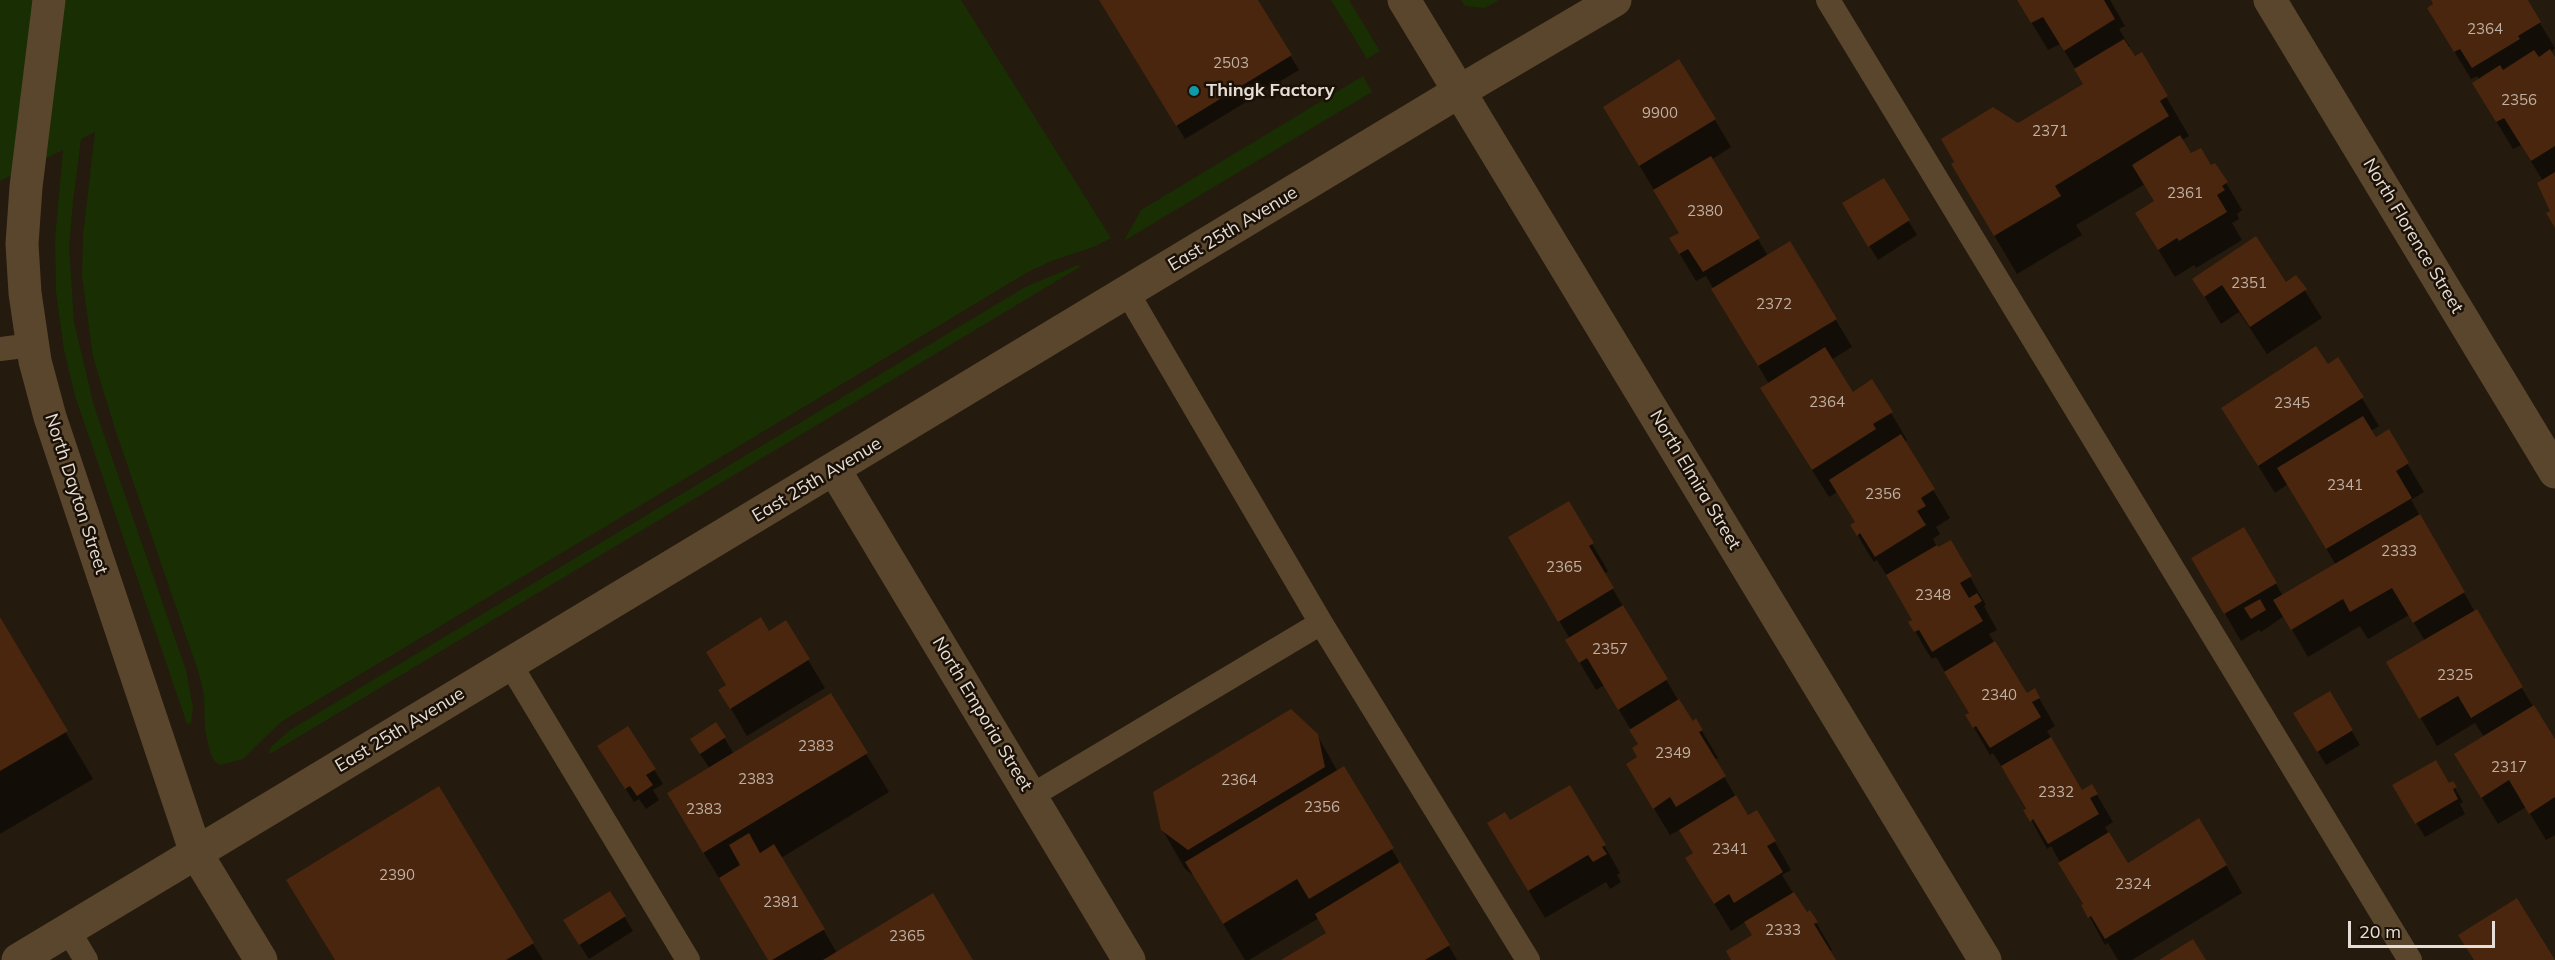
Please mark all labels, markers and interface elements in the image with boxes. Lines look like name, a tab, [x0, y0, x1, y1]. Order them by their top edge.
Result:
house number: 2364	[2467, 20, 2503, 38]
house number: 2503	[1213, 54, 1249, 72]
place label: Thingk Factory	[1206, 80, 1335, 102]
marker: Thingk Factory	[1187, 84, 1201, 98]
house number: 2356	[2501, 91, 2537, 109]
house number: 9900	[1642, 104, 1678, 122]
house number: 2371	[2032, 122, 2068, 140]
street label: North Florence Street	[2358, 155, 2468, 317]
street label: East 25th Avenue	[1164, 182, 1302, 276]
house number: 2361	[2167, 184, 2203, 202]
house number: 2380	[1687, 202, 1723, 220]
house number: 2351	[2231, 274, 2267, 292]
house number: 2372	[1756, 295, 1792, 313]
house number: 2364	[1809, 393, 1845, 411]
house number: 2345	[2274, 394, 2310, 412]
street label: North Elmira Street	[1645, 406, 1745, 554]
street label: North Dayton Street	[40, 411, 112, 577]
street label: East 25th Avenue	[748, 433, 886, 527]
house number: 2341	[2327, 476, 2363, 494]
house number: 2356	[1865, 485, 1901, 503]
house number: 2333	[2381, 542, 2417, 560]
house number: 2365	[1546, 558, 1582, 576]
house number: 2348	[1915, 586, 1951, 604]
street label: North Emporia Street	[927, 633, 1037, 795]
house number: 2357	[1592, 640, 1628, 658]
house number: 2325	[2437, 666, 2473, 684]
street label: East 25th Avenue	[331, 683, 469, 777]
house number: 2340	[1981, 686, 2017, 704]
house number: 2383	[798, 737, 834, 755]
house number: 2349	[1655, 744, 1691, 762]
house number: 2317	[2491, 758, 2527, 776]
house number: 2383	[738, 770, 774, 788]
house number: 2364	[1221, 771, 1257, 789]
house number: 2332	[2038, 783, 2074, 801]
house number: 2356	[1304, 798, 1340, 816]
house number: 2383	[686, 800, 722, 818]
house number: 2341	[1712, 840, 1748, 858]
house number: 2390	[379, 866, 415, 884]
house number: 2324	[2115, 875, 2151, 893]
house number: 2381	[763, 893, 799, 911]
scale bar	[2351, 909, 2498, 947]
text: 20 m	[2359, 920, 2401, 943]
house number: 2333	[1765, 921, 1801, 939]
house number: 2365	[889, 927, 925, 945]

